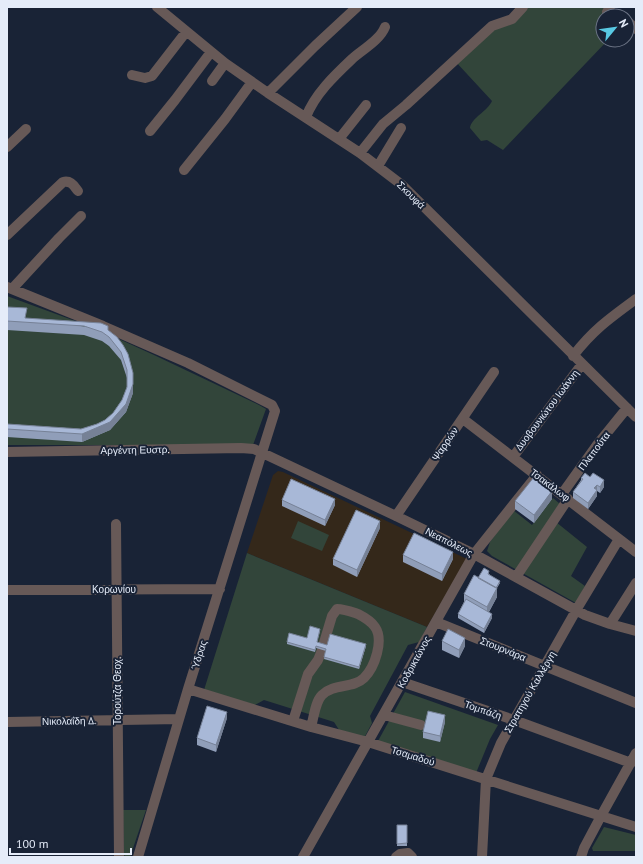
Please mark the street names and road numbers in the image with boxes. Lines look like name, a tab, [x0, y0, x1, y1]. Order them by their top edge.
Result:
street label: Σκουφά	[394, 178, 428, 212]
street label: Δυοβουνιώτου Ιωάννη	[512, 367, 582, 453]
street label: Ψαρρών	[429, 425, 461, 463]
street label: Πλαπούτα	[575, 429, 613, 473]
street label: Αργέντη Ευστρ.	[100, 443, 170, 457]
street label: Τσακάλωφ	[527, 466, 573, 505]
street label: Νεαπόλεως	[423, 525, 475, 560]
street label: Κορωνίου	[92, 583, 136, 596]
street label: Κοδρικτώνος	[394, 634, 434, 690]
street label: Στουρνάρα	[478, 634, 528, 664]
street label: Ύδρας	[188, 638, 210, 671]
street label: Στρατηγού Καλλέργη	[501, 649, 559, 735]
street label: Τορούτζα Θεοχ.	[111, 657, 124, 725]
street label: Τομπάζη	[463, 698, 503, 722]
street label: Νικολαΐδη Δ.	[42, 714, 96, 728]
street label: Τσαμαδού	[390, 743, 436, 769]

